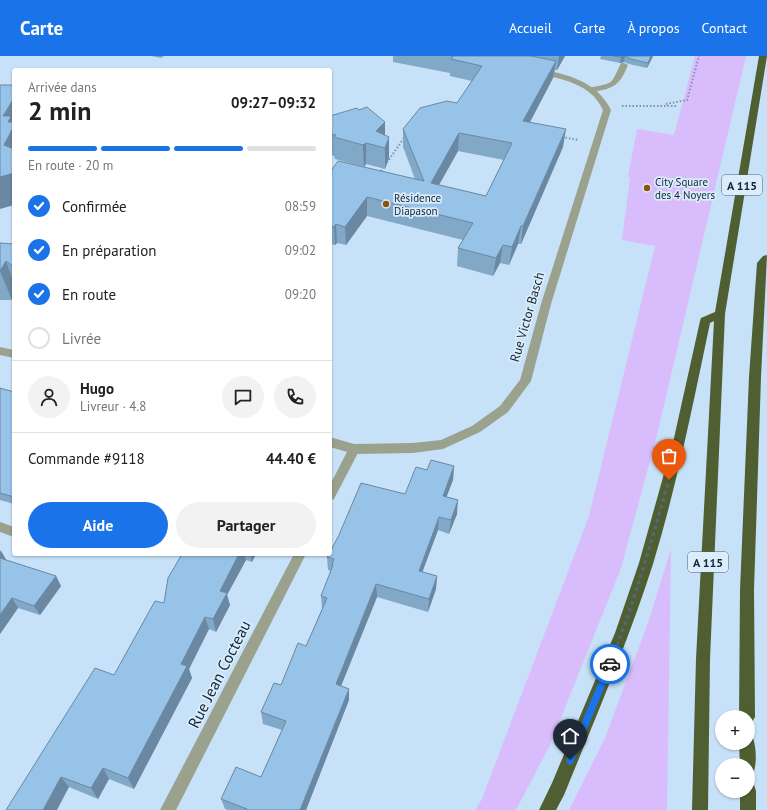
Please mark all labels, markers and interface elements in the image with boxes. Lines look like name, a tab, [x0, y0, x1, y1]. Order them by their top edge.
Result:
text: Carte	[20, 16, 63, 40]
text: Accueil	[509, 19, 552, 37]
text: Carte	[574, 19, 605, 37]
text: À propos	[627, 19, 680, 37]
text: Contact	[702, 19, 747, 37]
text: Arrivée dans	[28, 79, 97, 96]
text: 09:27–09:32	[231, 93, 316, 112]
text: 2 min	[28, 94, 91, 127]
text: En route · 20 m	[28, 157, 113, 174]
place label: City Square des 4 Noyers	[655, 175, 716, 202]
road number: A 115	[722, 175, 762, 195]
marker: City Square des 4 Noyers	[642, 183, 652, 193]
place label: Résidence Diapason	[394, 191, 441, 218]
icon: check	[28, 195, 50, 217]
text: Confirmée	[62, 197, 127, 216]
text: 08:59	[285, 198, 316, 215]
marker: Résidence Diapason	[381, 199, 391, 209]
icon: check	[28, 239, 50, 261]
text: En préparation	[62, 241, 157, 260]
text: 09:02	[285, 242, 316, 259]
street label: Rue Victor Basch	[506, 270, 548, 364]
icon: check	[28, 283, 50, 305]
text: En route	[62, 285, 116, 304]
text: 09:20	[285, 286, 316, 303]
text: Livrée	[62, 329, 101, 348]
button: person	[28, 376, 70, 418]
button: chat	[222, 376, 264, 418]
button: phone	[274, 376, 316, 418]
text: Hugo	[80, 379, 114, 398]
text: Livreur · 4.8	[80, 398, 146, 415]
pin	[652, 439, 686, 480]
icon: bag	[658, 445, 680, 467]
text: Commande #9118	[28, 449, 145, 468]
text: 44.40 €	[266, 449, 316, 468]
button: Aide	[28, 502, 168, 548]
button: Partager	[176, 502, 316, 548]
road number: A 115	[688, 552, 728, 572]
street label: Rue Jean Cocteau	[183, 617, 255, 731]
courier	[590, 644, 630, 684]
icon: car	[599, 653, 621, 675]
map controls	[715, 710, 755, 798]
button: +	[715, 710, 755, 750]
pin	[553, 719, 587, 760]
icon: home	[559, 725, 581, 747]
button: −	[715, 758, 755, 798]

